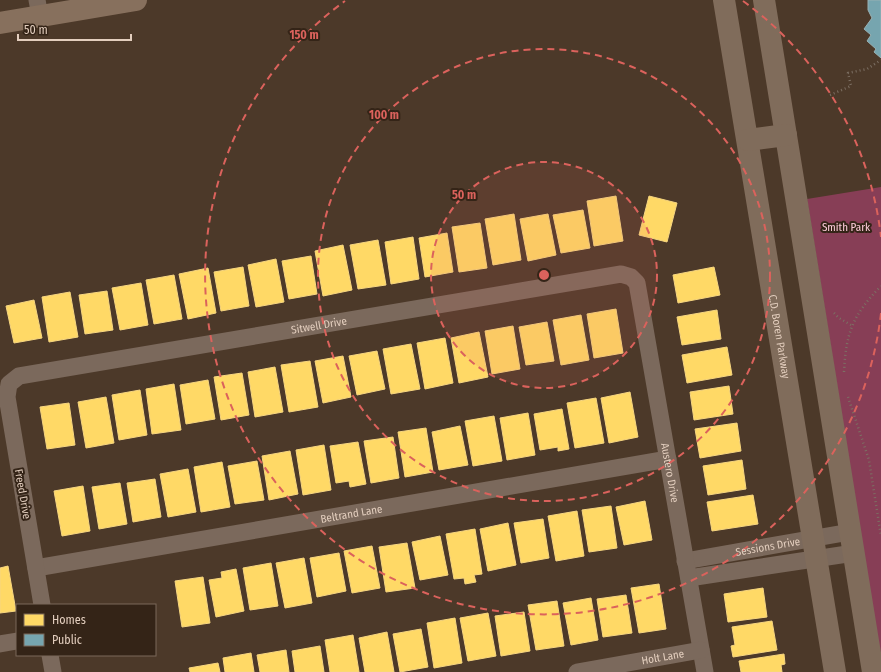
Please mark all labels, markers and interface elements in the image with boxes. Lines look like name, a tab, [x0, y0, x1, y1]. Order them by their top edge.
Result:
scale bar	[18, 16, 131, 42]
text: 50 m	[24, 23, 48, 37]
text: 150 m	[289, 28, 319, 42]
text: 100 m	[369, 108, 399, 122]
text: 50 m	[452, 188, 476, 202]
park label: Smith Park	[822, 221, 871, 234]
centre of rings	[537, 268, 551, 282]
street label: C.D. Boren Parkway	[766, 294, 792, 380]
street label: Sitwell Drive	[290, 315, 348, 337]
street label: Austero Drive	[658, 442, 681, 504]
street label: Freed Drive	[12, 468, 33, 520]
street label: Beltrand Lane	[319, 502, 383, 526]
street label: Sessions Drive	[735, 535, 801, 559]
legend	[16, 604, 156, 656]
text: Homes	[52, 613, 86, 627]
text: Public	[52, 633, 82, 647]
street label: Holt Lane	[640, 647, 685, 667]

